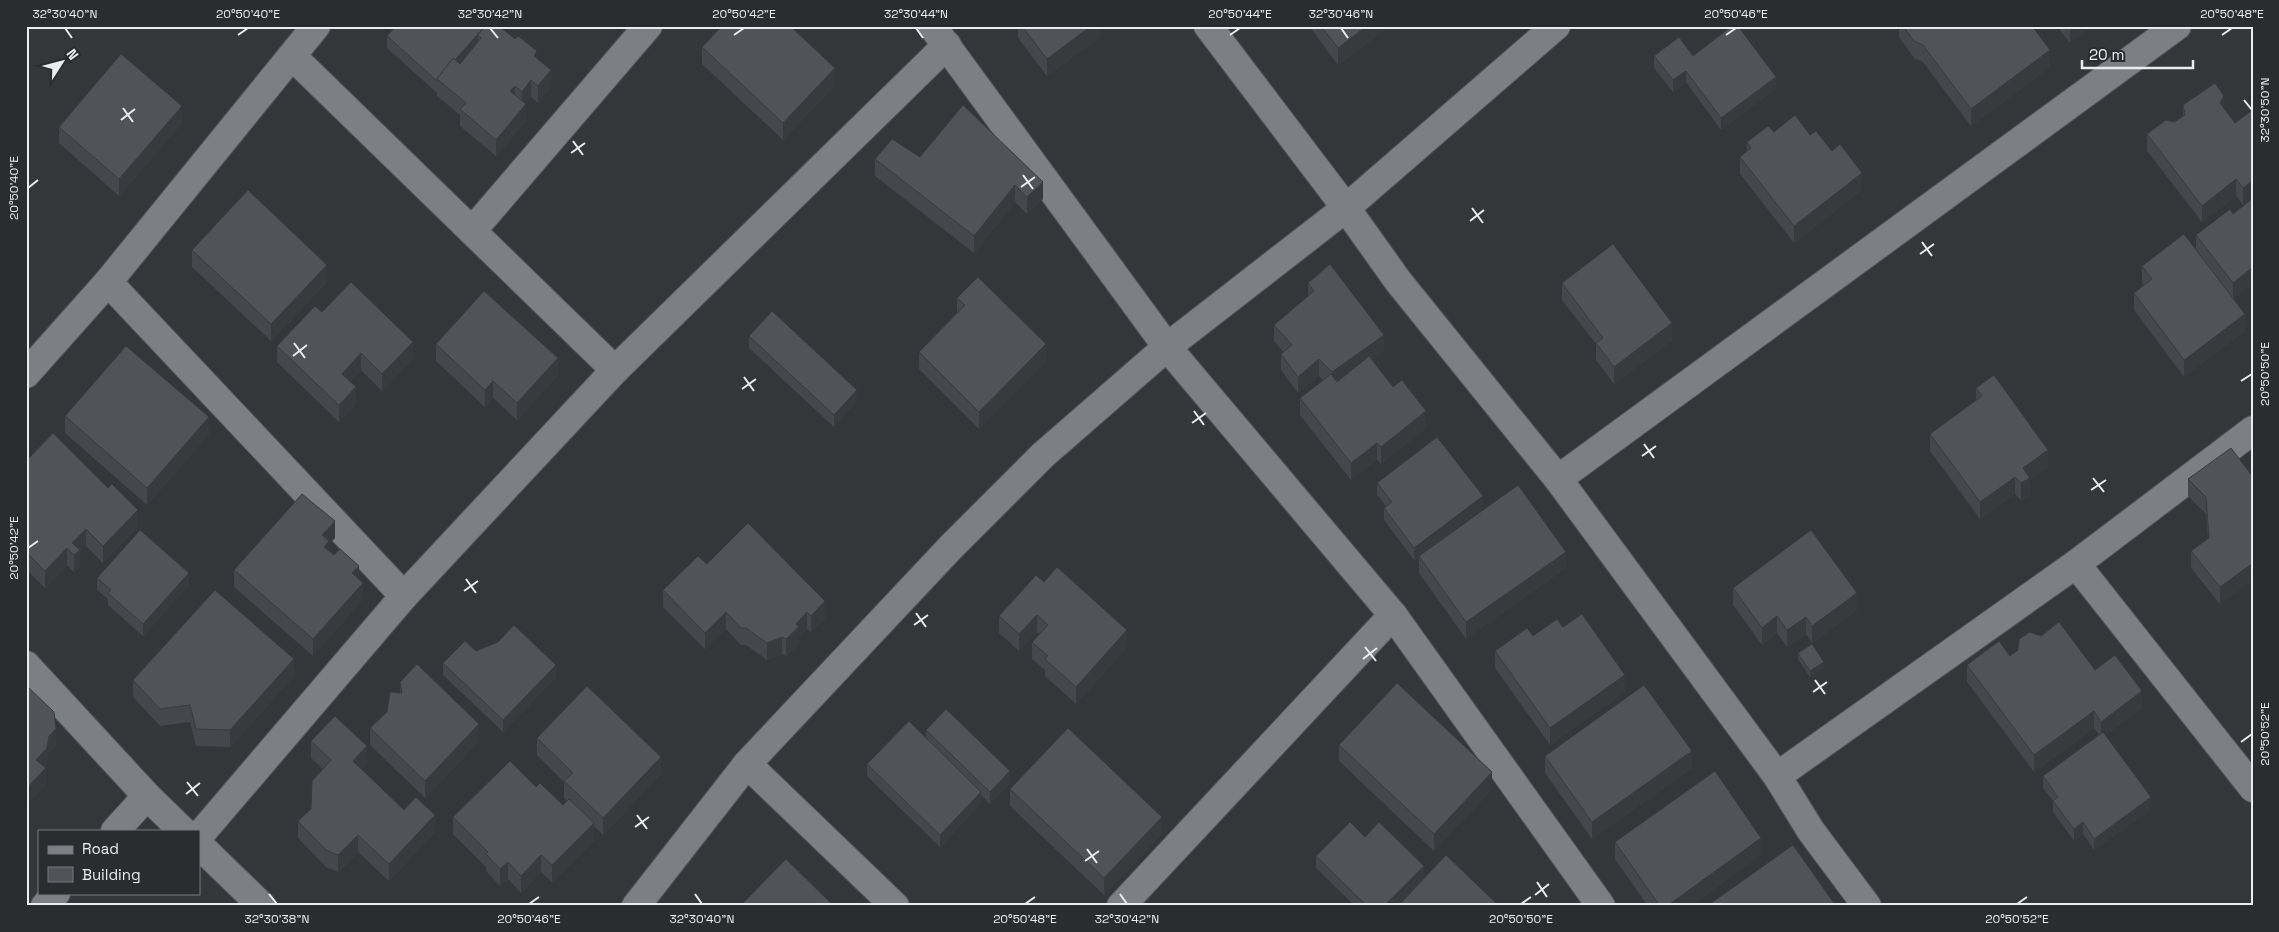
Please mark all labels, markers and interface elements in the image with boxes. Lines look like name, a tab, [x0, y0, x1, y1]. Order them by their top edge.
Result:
text: 32°30'40"N	[33, 6, 97, 22]
text: 20°50'40"E	[216, 6, 280, 22]
text: 32°30'42"N	[458, 6, 522, 22]
text: 20°50'42"E	[712, 6, 776, 22]
text: 32°30'44"N	[884, 6, 948, 22]
text: 20°50'44"E	[1208, 6, 1272, 22]
text: 32°30'46"N	[1309, 6, 1373, 22]
text: 20°50'46"E	[1704, 6, 1768, 22]
text: 20°50'48"E	[2200, 6, 2264, 22]
north arrow	[38, 38, 88, 88]
scale bar	[2082, 38, 2193, 70]
text: N	[62, 45, 83, 63]
text: 20 m	[2089, 45, 2124, 64]
text: 32°30'50"N	[2257, 78, 2273, 142]
text: 20°50'40"E	[6, 156, 22, 220]
text: 20°50'50"E	[2257, 342, 2273, 406]
text: 20°50'42"E	[6, 516, 22, 580]
text: 20°50'52"E	[2257, 702, 2273, 766]
legend	[38, 830, 200, 894]
text: Road	[82, 839, 119, 858]
text: Building	[82, 865, 141, 884]
text: 32°30'38"N	[245, 911, 309, 927]
text: 20°50'46"E	[497, 911, 561, 927]
text: 32°30'40"N	[670, 911, 734, 927]
text: 20°50'48"E	[993, 911, 1057, 927]
text: 32°30'42"N	[1095, 911, 1159, 927]
text: 20°50'50"E	[1489, 911, 1553, 927]
text: 20°50'52"E	[1985, 911, 2049, 927]

